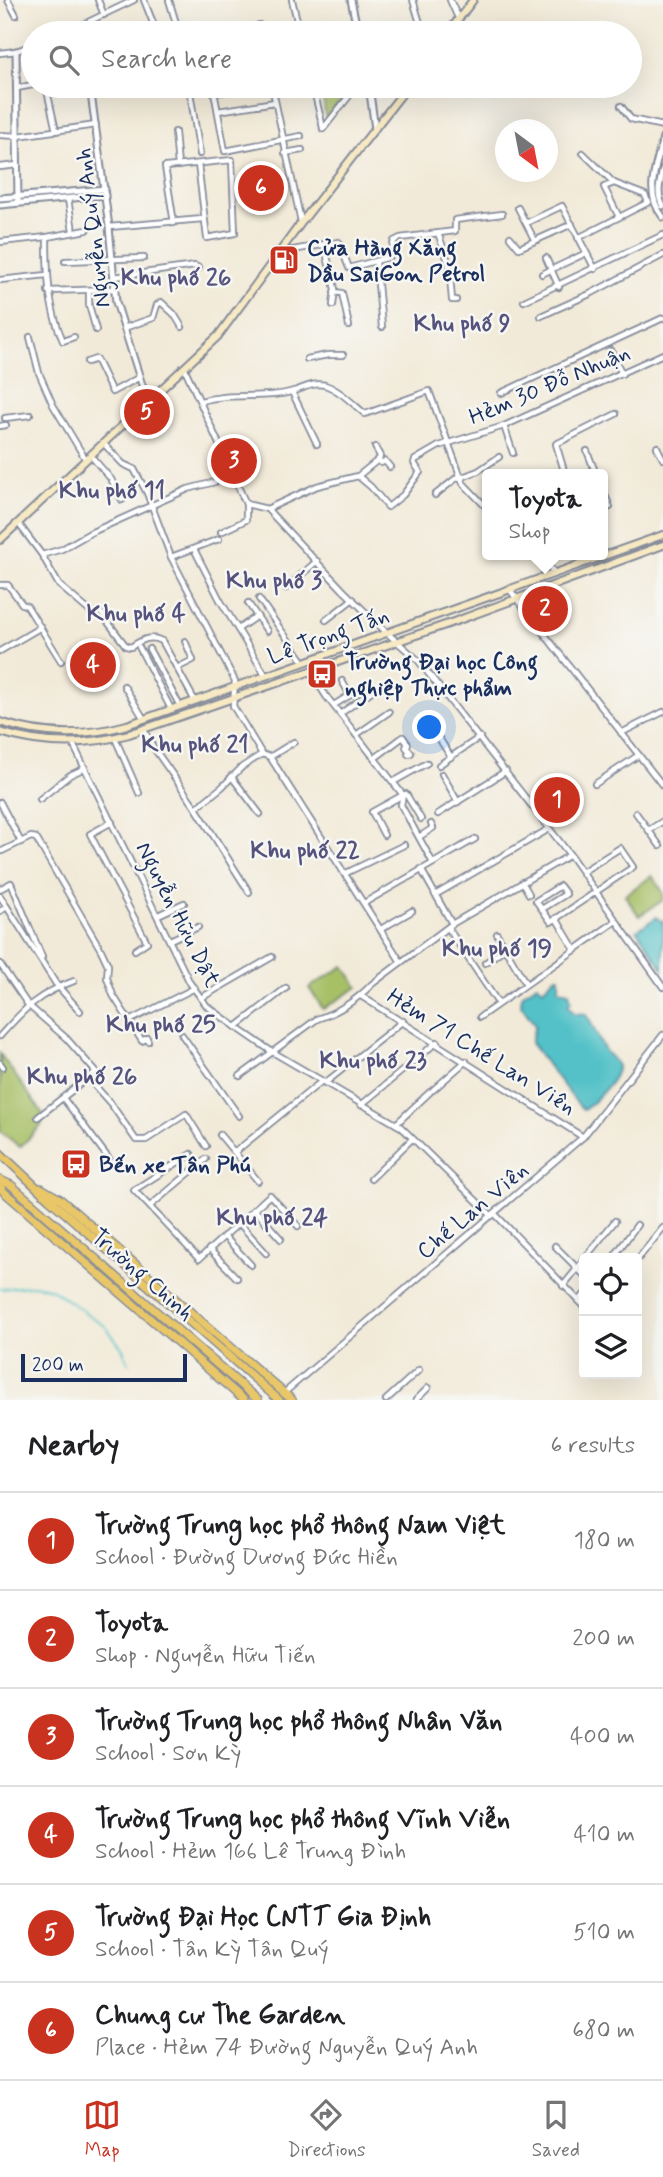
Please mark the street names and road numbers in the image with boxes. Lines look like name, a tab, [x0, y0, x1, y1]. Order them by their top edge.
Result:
street label: Nguyễn Quý Anh	[69, 146, 121, 309]
street label: Hẻm 30 Đỗ Nhuận	[465, 338, 635, 433]
street label: Lê Trọng Tấn	[264, 601, 394, 675]
street label: Nguyễn Hữu Dật	[126, 837, 227, 994]
street label: Hẻm 71 Chế Lan Viên	[381, 982, 581, 1123]
street label: Chế Lan Viên	[411, 1156, 535, 1267]
street label: Trường Chinh	[82, 1222, 200, 1330]

